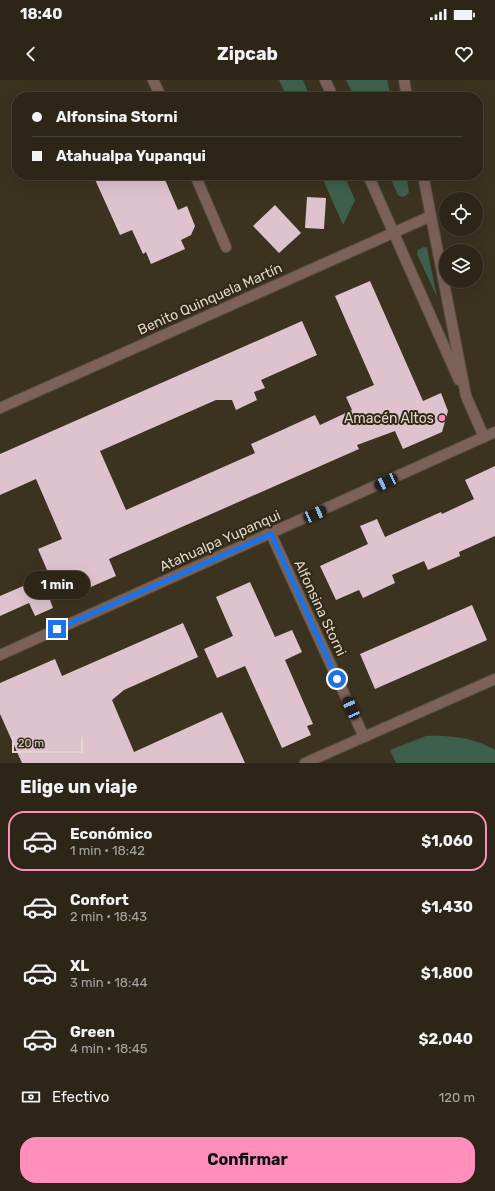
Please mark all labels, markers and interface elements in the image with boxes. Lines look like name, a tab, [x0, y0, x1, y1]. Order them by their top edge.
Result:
text: 18:40	[20, 5, 62, 23]
icon: back	[20, 43, 42, 65]
text: Zipcab	[217, 43, 278, 65]
icon: heart	[453, 43, 475, 65]
text: Alfonsina Storni	[56, 108, 178, 126]
text: Atahualpa Yupanqui	[56, 147, 206, 165]
map controls	[439, 192, 483, 288]
button: locate	[439, 192, 483, 236]
button: layers	[439, 244, 483, 288]
street label: Benito Quinquela Martín	[135, 259, 285, 339]
place label: Amacén Altos	[344, 410, 434, 427]
marker: Amacén Altos	[437, 413, 447, 423]
car	[373, 471, 399, 493]
car	[302, 504, 328, 524]
street label: Atahualpa Yupanqui	[157, 507, 283, 575]
street label: Alfonsina Storni	[290, 557, 350, 659]
callout: 1 min	[24, 571, 90, 599]
text: 1 min	[40, 577, 74, 592]
route end	[48, 620, 66, 638]
route start	[328, 670, 346, 688]
car	[341, 695, 361, 721]
scale bar	[12, 735, 83, 754]
text: 20 m	[18, 737, 44, 750]
text: Elige un viaje	[20, 776, 137, 798]
icon: car	[22, 823, 58, 859]
text: Económico	[70, 825, 152, 843]
text: $1,060	[421, 832, 473, 850]
text: 1 min · 18:42	[70, 843, 145, 858]
icon: car	[22, 889, 58, 925]
text: Confort	[70, 891, 129, 909]
text: $1,430	[421, 898, 473, 916]
text: 2 min · 18:43	[70, 909, 147, 924]
icon: car	[22, 955, 58, 991]
text: XL	[70, 957, 89, 975]
text: $1,800	[421, 964, 473, 982]
text: 3 min · 18:44	[70, 975, 148, 990]
icon: car	[22, 1021, 58, 1057]
text: Green	[70, 1023, 115, 1041]
text: $2,040	[419, 1030, 473, 1048]
text: 4 min · 18:45	[70, 1041, 147, 1056]
icon: cash	[20, 1086, 42, 1108]
text: Efectivo	[52, 1088, 109, 1106]
text: 120 m	[439, 1090, 475, 1105]
button: Confirmar	[20, 1137, 475, 1183]

